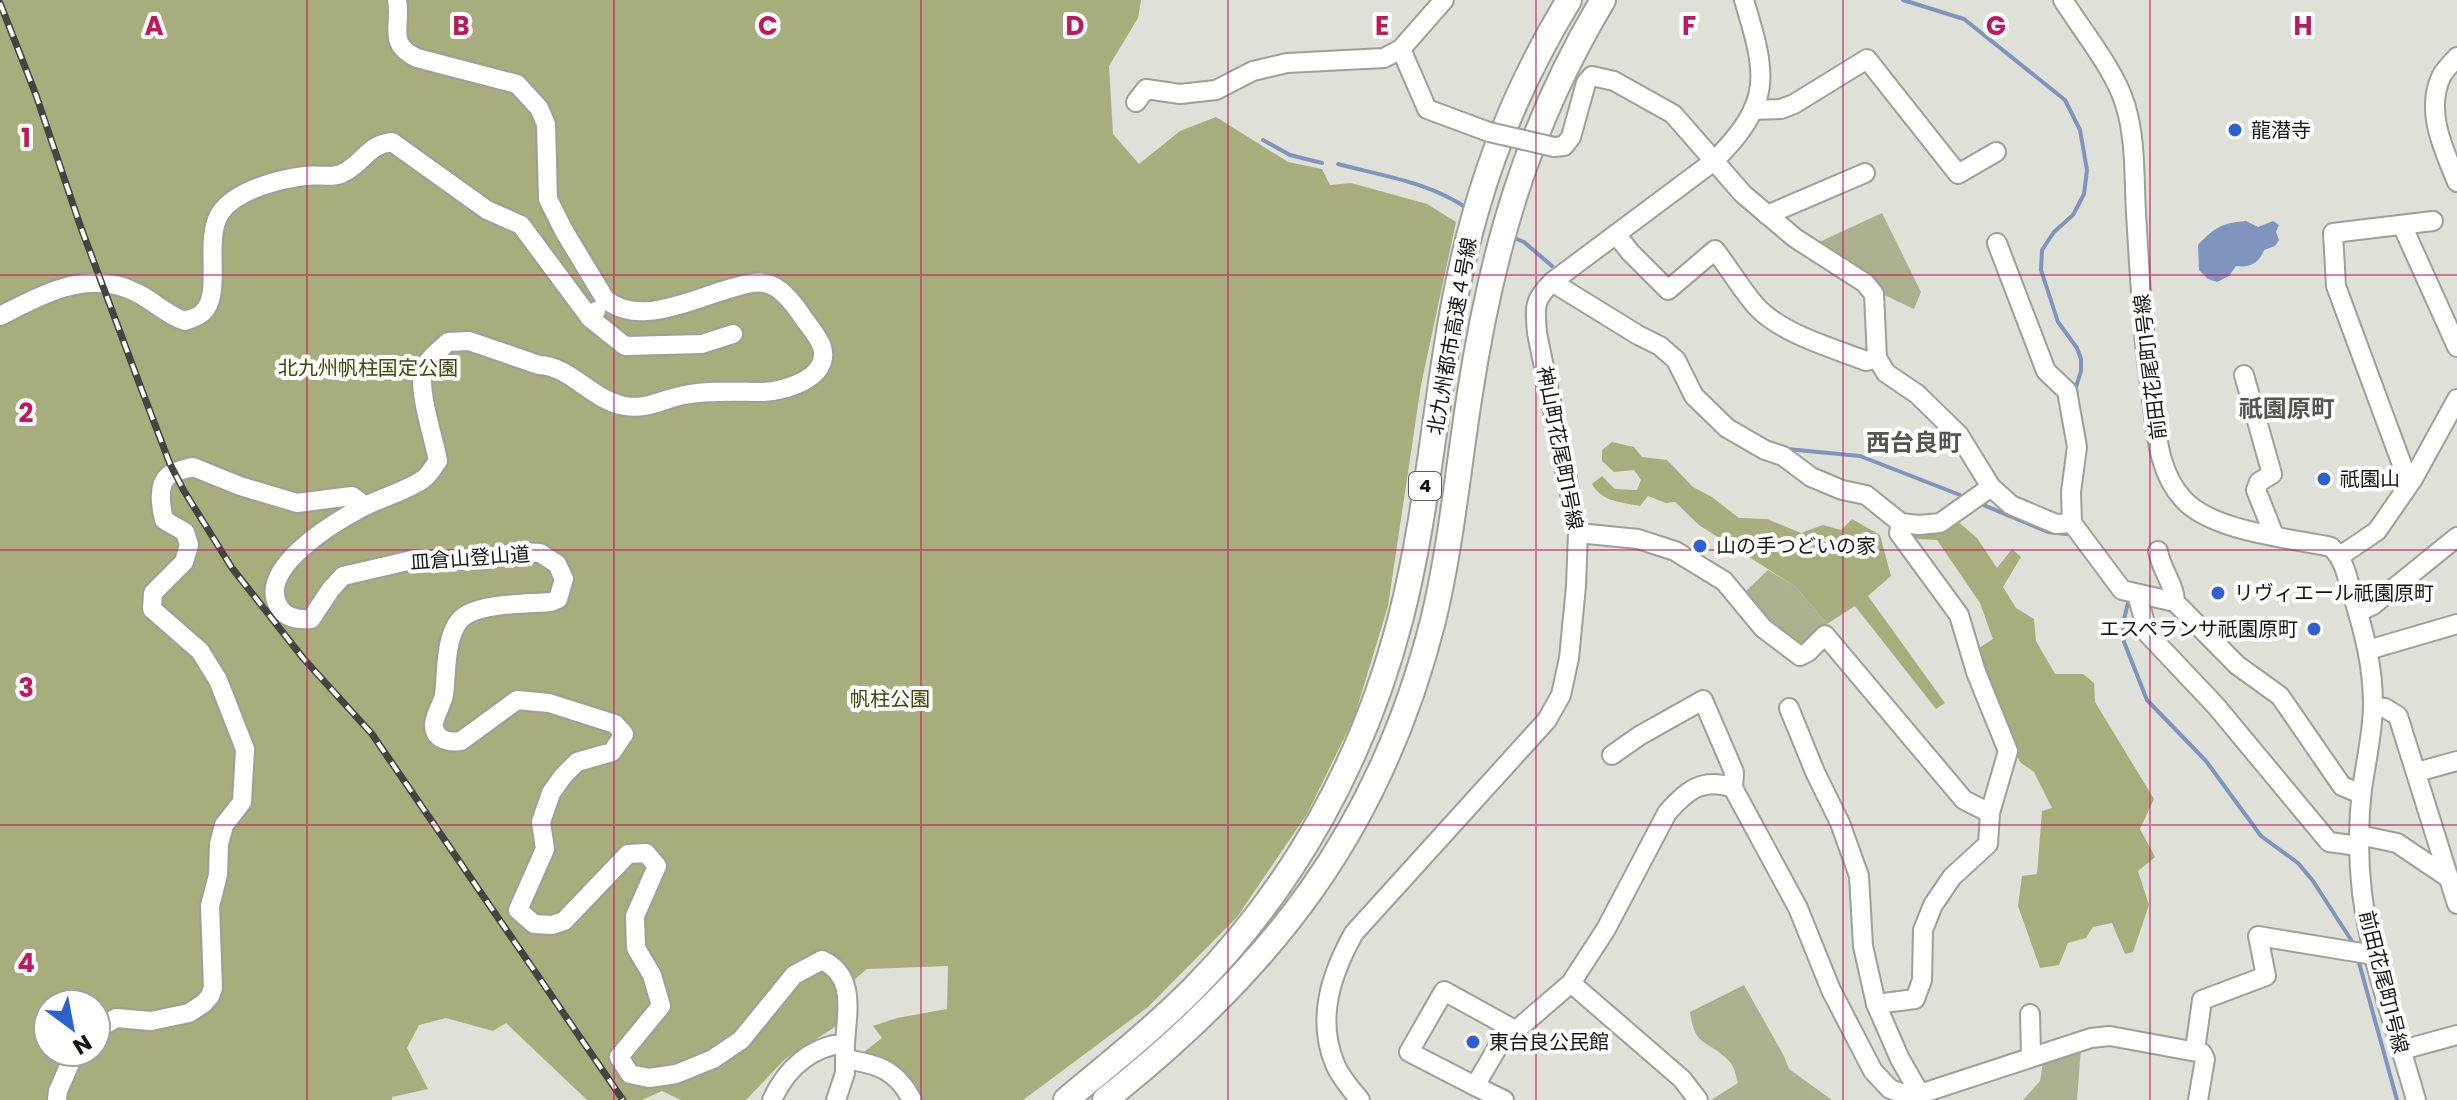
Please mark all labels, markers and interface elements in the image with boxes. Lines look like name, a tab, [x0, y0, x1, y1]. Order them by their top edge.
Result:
text: A	[144, 8, 164, 44]
text: B	[452, 8, 470, 44]
text: C	[758, 8, 778, 44]
text: D	[1066, 8, 1085, 44]
text: E	[1375, 8, 1389, 44]
text: F	[1682, 8, 1696, 44]
text: G	[1986, 8, 2006, 44]
text: H	[2293, 8, 2313, 44]
place label: 龍潜寺	[2251, 116, 2311, 144]
text: 1	[21, 120, 31, 156]
marker: 龍潜寺	[2226, 121, 2244, 139]
street label: 北九州都市高速４号線	[1421, 235, 1483, 437]
street label: 前田花尾町1号線	[2127, 293, 2173, 441]
park label: 北九州帆柱国定公園	[278, 354, 458, 382]
street label: 神山町花尾町1号線	[1530, 364, 1590, 532]
district label: 祇園原町	[2239, 392, 2335, 425]
text: 2	[19, 395, 34, 431]
district label: 西台良町	[1866, 426, 1962, 459]
place label: 祇園山	[2340, 465, 2400, 493]
marker: 祇園山	[2315, 470, 2333, 488]
road number: 4	[1409, 472, 1441, 500]
place label: 山の手つどいの家	[1716, 532, 1876, 560]
marker: 山の手つどいの家	[1691, 537, 1709, 555]
street label: 皿倉山登山道	[409, 540, 531, 576]
place label: リヴィエール祇園原町	[2234, 579, 2434, 607]
marker: リヴィエール祇園原町	[2209, 584, 2227, 602]
place label: エスペランサ祇園原町	[2099, 615, 2298, 643]
marker: エスペランサ祇園原町	[2305, 620, 2323, 638]
text: 3	[18, 670, 34, 706]
park label: 帆柱公園	[850, 685, 930, 713]
street label: 前田花尾町1号線	[2353, 908, 2415, 1056]
text: 4	[17, 945, 35, 981]
north arrow	[32, 988, 112, 1068]
text: N	[67, 1027, 98, 1062]
place label: 東台良公民館	[1489, 1028, 1609, 1056]
marker: 東台良公民館	[1464, 1033, 1482, 1051]

